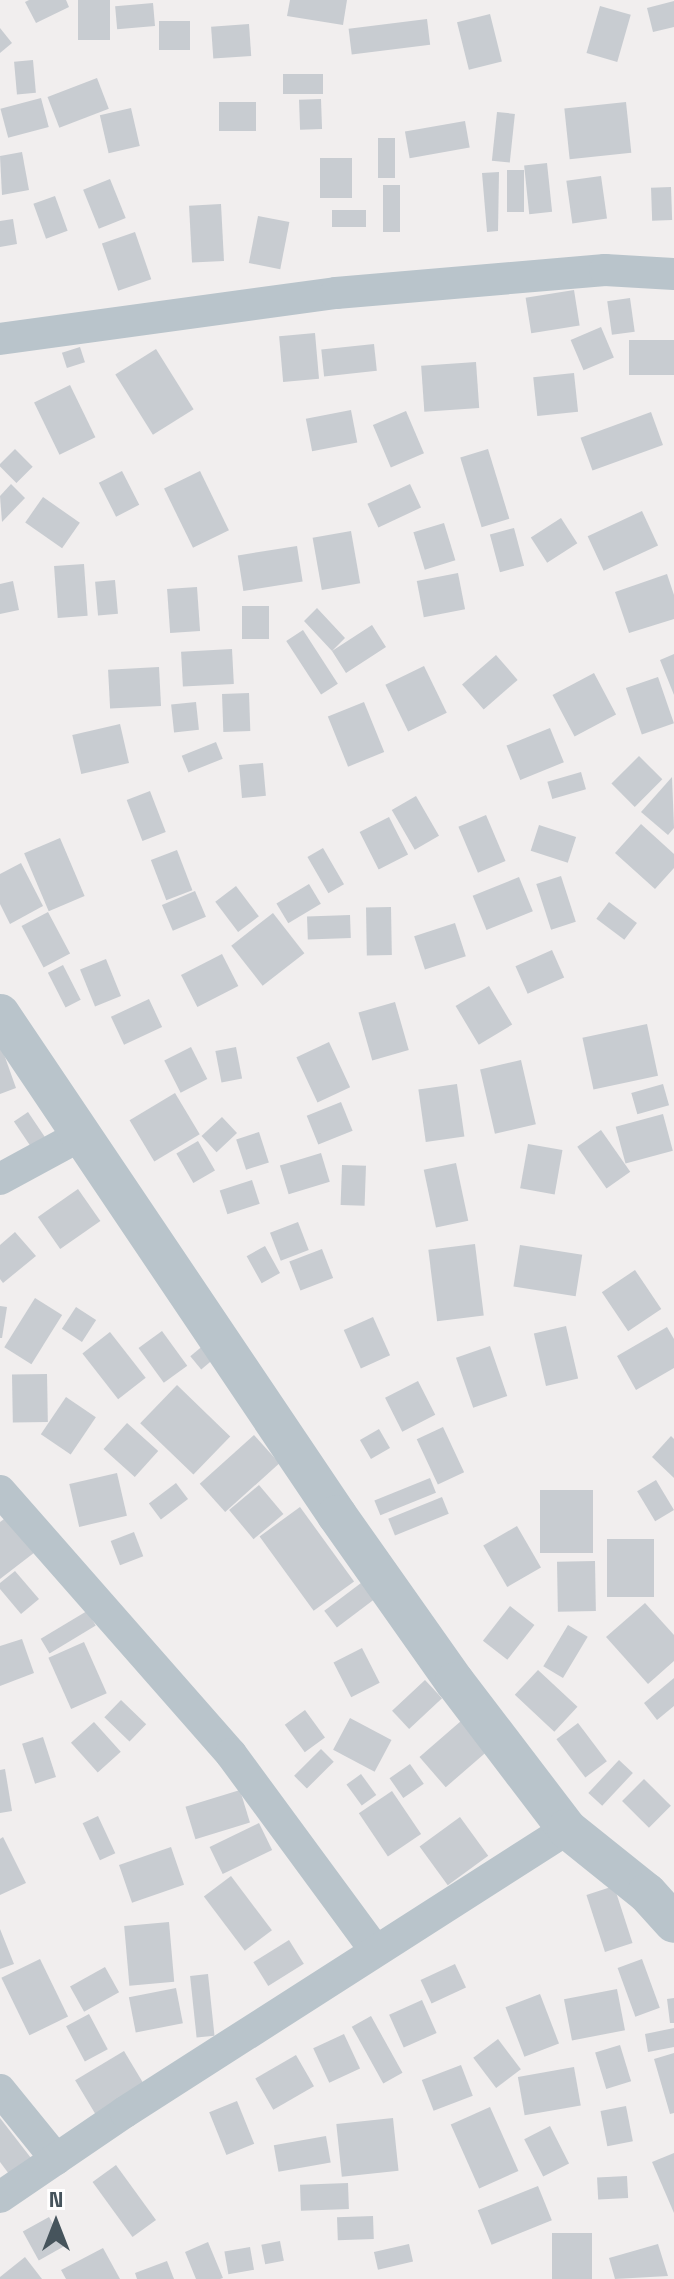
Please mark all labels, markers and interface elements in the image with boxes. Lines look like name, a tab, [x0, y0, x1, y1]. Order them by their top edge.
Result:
north arrow	[16, 2183, 96, 2263]
text: N	[49, 2185, 63, 2213]

